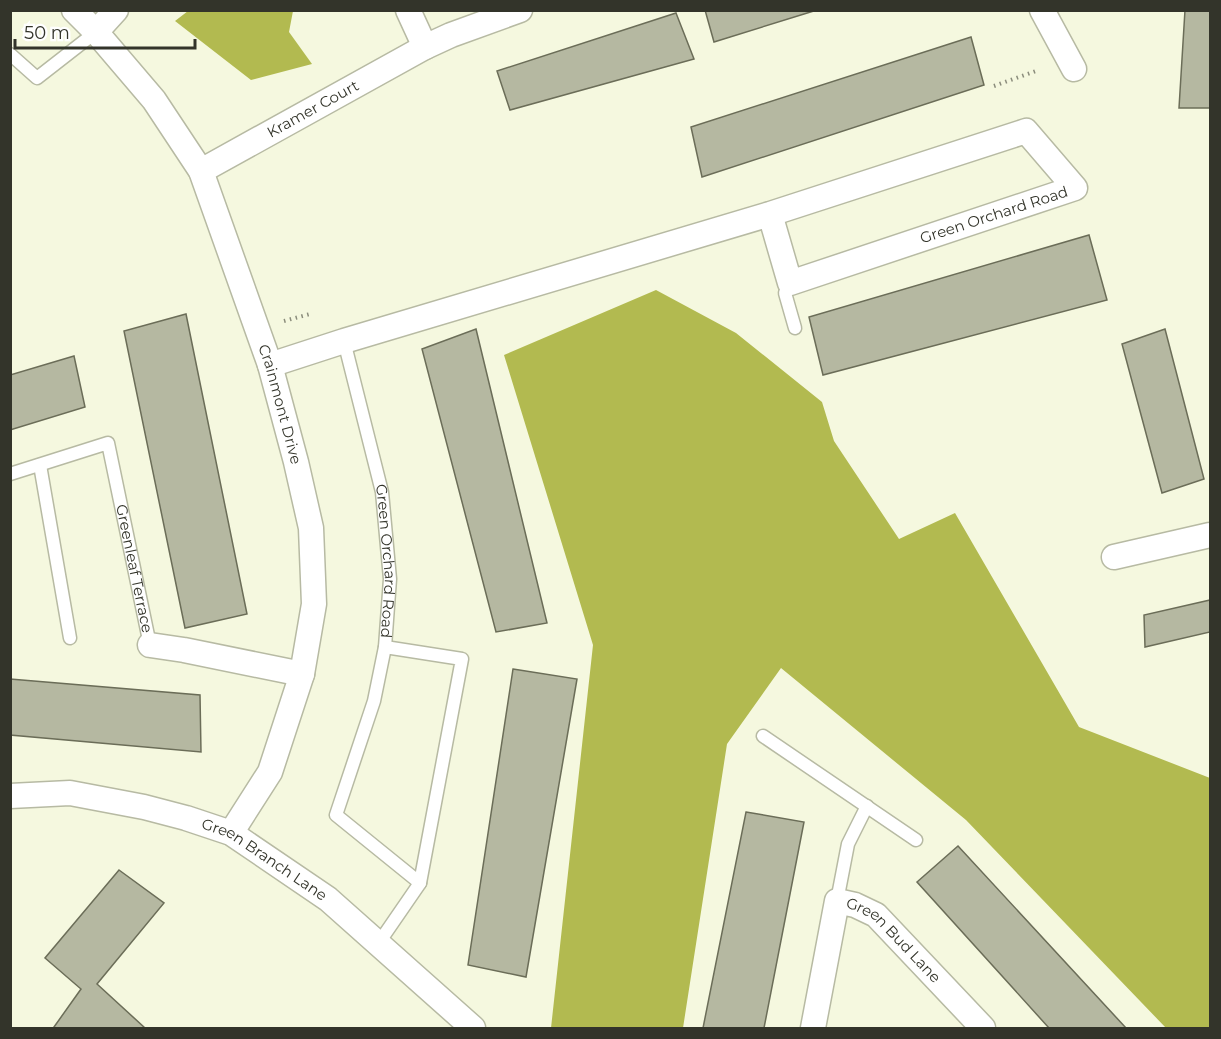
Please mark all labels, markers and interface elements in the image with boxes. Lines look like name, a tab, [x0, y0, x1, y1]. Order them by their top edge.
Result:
scale bar	[15, 12, 195, 50]
text: 50 m	[24, 22, 70, 44]
street label: Kramer Court	[264, 76, 362, 142]
street label: Green Orchard Road	[917, 182, 1070, 247]
street label: Crainmont Drive	[254, 341, 306, 466]
street label: Green Orchard Road	[371, 482, 400, 639]
street label: Greenleaf Terrace	[112, 502, 157, 634]
street label: Green Branch Lane	[199, 814, 331, 905]
street label: Green Bud Lane	[845, 893, 945, 987]

